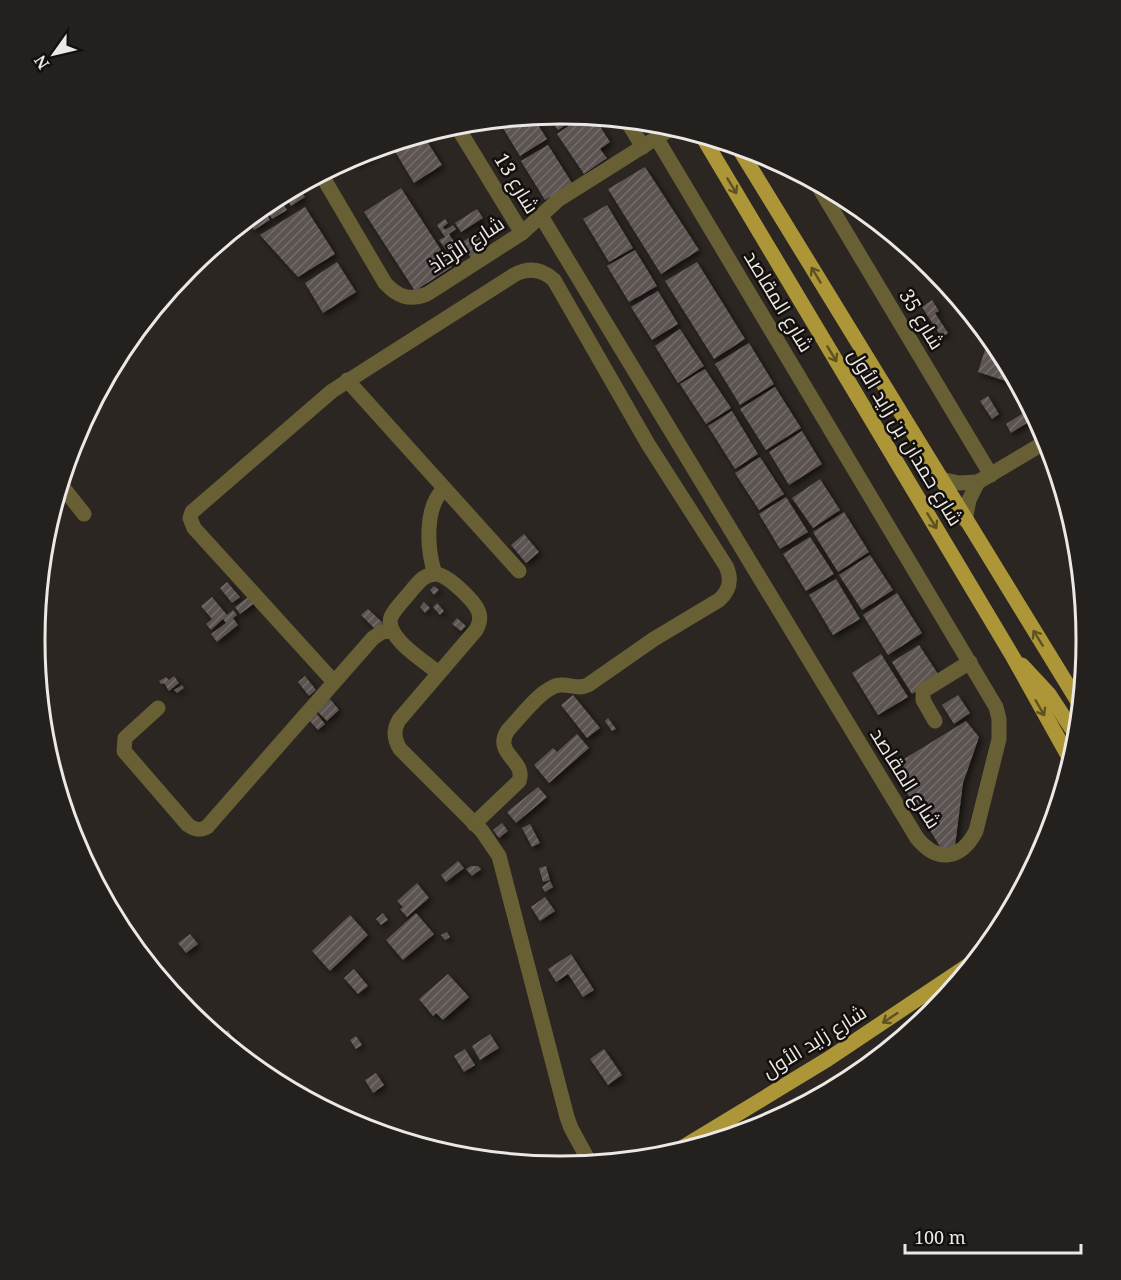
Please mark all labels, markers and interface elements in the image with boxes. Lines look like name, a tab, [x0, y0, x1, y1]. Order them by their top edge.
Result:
north arrow	[24, 24, 84, 84]
text: N	[29, 51, 54, 74]
street label: شارع 13	[487, 148, 546, 219]
one-way arrow	[726, 177, 738, 194]
street label: شارع الرَّذاذ	[423, 209, 510, 279]
street label: شارع المقاصد	[737, 245, 820, 357]
one-way arrow	[809, 267, 821, 284]
street label: شارع 35	[892, 284, 951, 355]
street label: شارع حمدان بن زايد الأول	[842, 343, 970, 531]
one-way arrow	[826, 345, 838, 362]
one-way arrow	[926, 512, 938, 529]
one-way arrow	[1032, 630, 1044, 647]
one-way arrow	[1034, 699, 1046, 716]
street label: شارع المقاصد	[863, 722, 948, 834]
street label: شارع زايد الأول	[757, 998, 872, 1085]
one-way arrow	[882, 1012, 898, 1024]
scale bar	[905, 1217, 1080, 1255]
text: 100 m	[914, 1225, 966, 1249]

